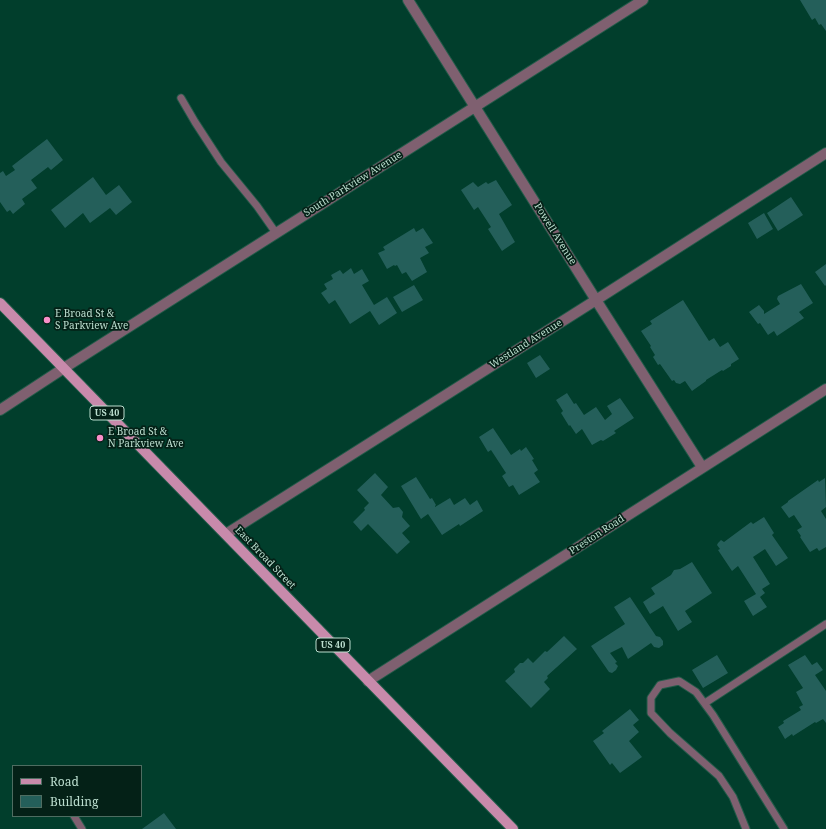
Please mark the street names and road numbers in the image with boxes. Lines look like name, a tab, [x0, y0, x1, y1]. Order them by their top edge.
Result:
street label: South Parkview Avenue	[302, 149, 404, 219]
street label: Powell Avenue	[531, 201, 579, 267]
street label: Westland Avenue	[488, 317, 564, 371]
road number: US 40	[90, 406, 124, 420]
street label: Preston Road	[567, 513, 627, 557]
street label: East Broad Street	[232, 524, 298, 592]
road number: US 40	[316, 638, 350, 652]

